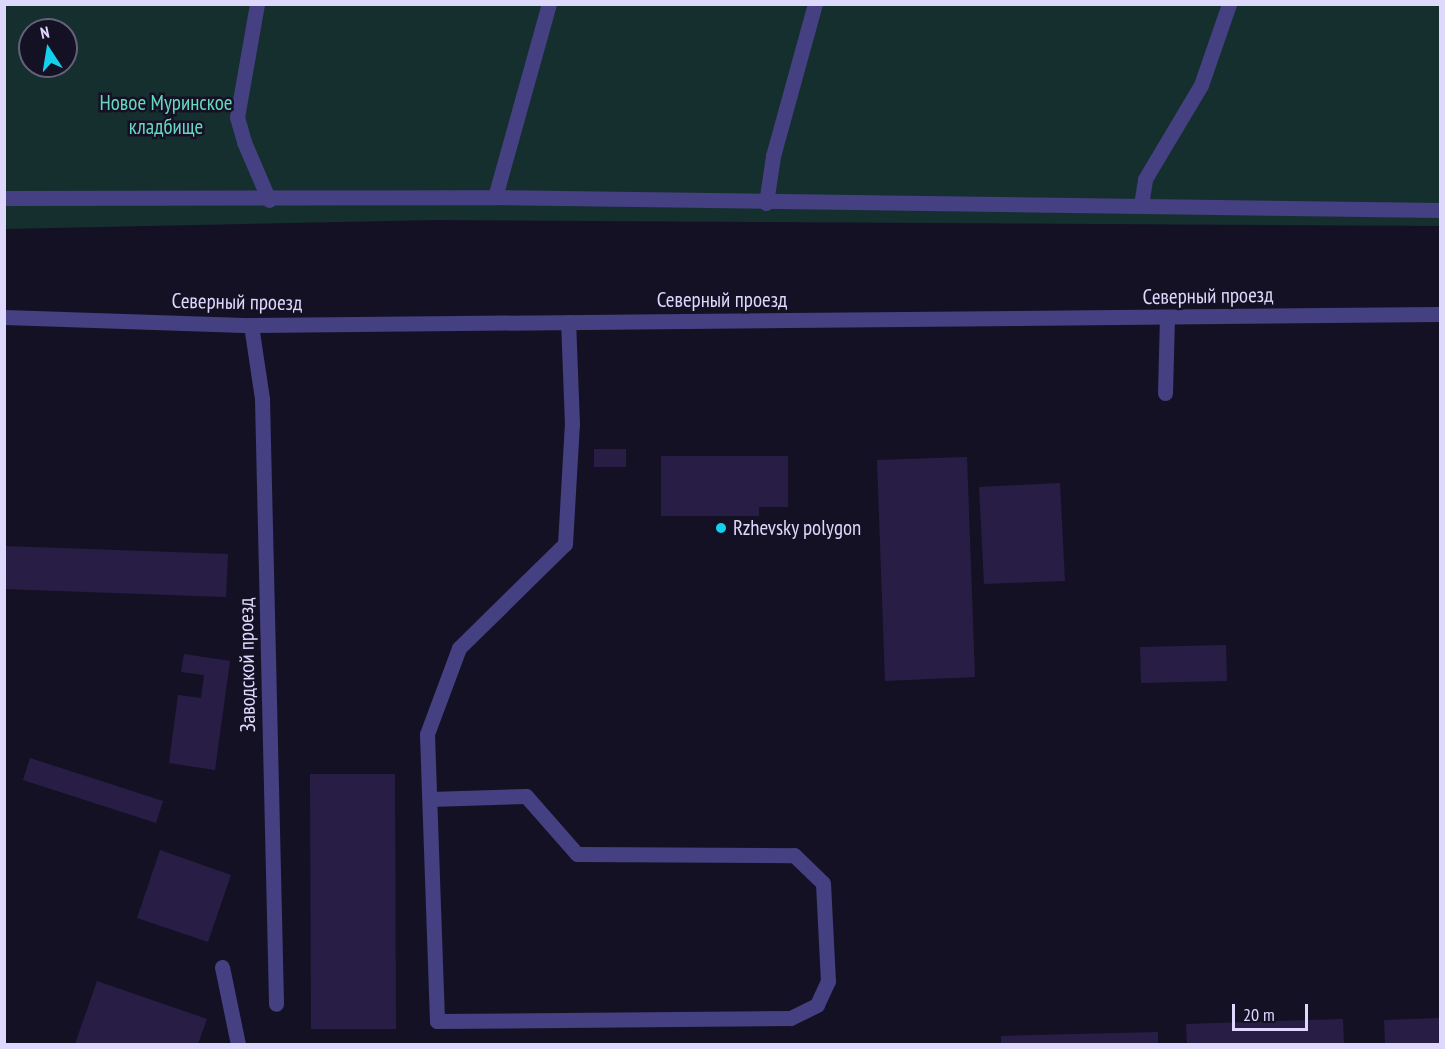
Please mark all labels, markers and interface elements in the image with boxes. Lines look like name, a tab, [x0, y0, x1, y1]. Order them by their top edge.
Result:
north arrow	[18, 18, 78, 78]
text: N	[38, 22, 51, 43]
park label: Новое Муринское кладбище	[100, 90, 232, 140]
street label: Северный проезд	[1143, 282, 1273, 310]
street label: Северный проезд	[657, 287, 787, 313]
street label: Северный проезд	[172, 288, 302, 316]
place label: Rzhevsky polygon	[733, 515, 862, 541]
marker: Rzhevsky polygon	[714, 521, 728, 535]
street label: Заводской проезд	[233, 597, 261, 733]
scale bar	[1235, 992, 1312, 1030]
text: 20 m	[1243, 1003, 1275, 1026]

